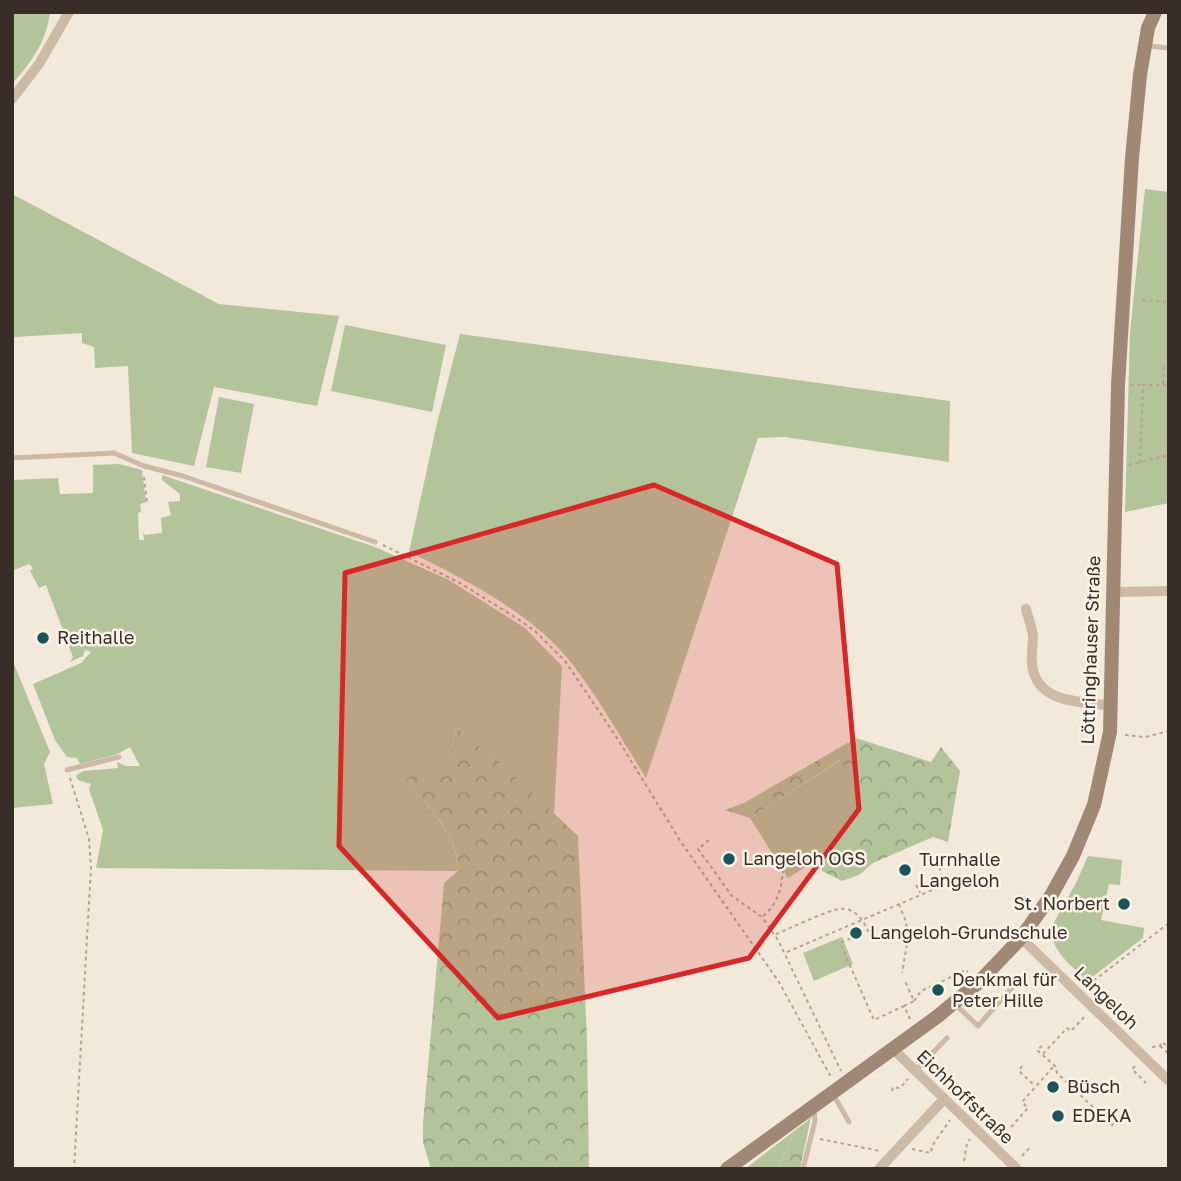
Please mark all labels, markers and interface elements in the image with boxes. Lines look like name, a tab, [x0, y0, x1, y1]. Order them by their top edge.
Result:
street label: Löttringhauser Straße	[1076, 555, 1104, 745]
place label: Reithalle	[57, 626, 135, 648]
marker: Reithalle	[35, 630, 51, 646]
place label: Langeloh OGS	[743, 847, 866, 869]
place label: Turnhalle Langeloh	[919, 848, 1001, 891]
marker: Langeloh OGS	[721, 851, 737, 867]
marker: Turnhalle Langeloh	[897, 862, 913, 878]
place label: St. Norbert	[1014, 892, 1110, 914]
marker: St. Norbert	[1116, 896, 1132, 912]
place label: Langeloh-Grundschule	[870, 921, 1068, 943]
marker: Langeloh-Grundschule	[848, 925, 864, 941]
street label: Langeloh	[1070, 961, 1143, 1033]
place label: Denkmal für Peter Hille	[952, 968, 1057, 1011]
marker: Denkmal für Peter Hille	[930, 982, 946, 998]
street label: Eichhoffstraße	[913, 1044, 1019, 1148]
place label: Büsch	[1067, 1075, 1120, 1097]
marker: Büsch	[1045, 1079, 1061, 1095]
place label: EDEKA	[1072, 1104, 1131, 1126]
marker: EDEKA	[1050, 1108, 1066, 1124]

